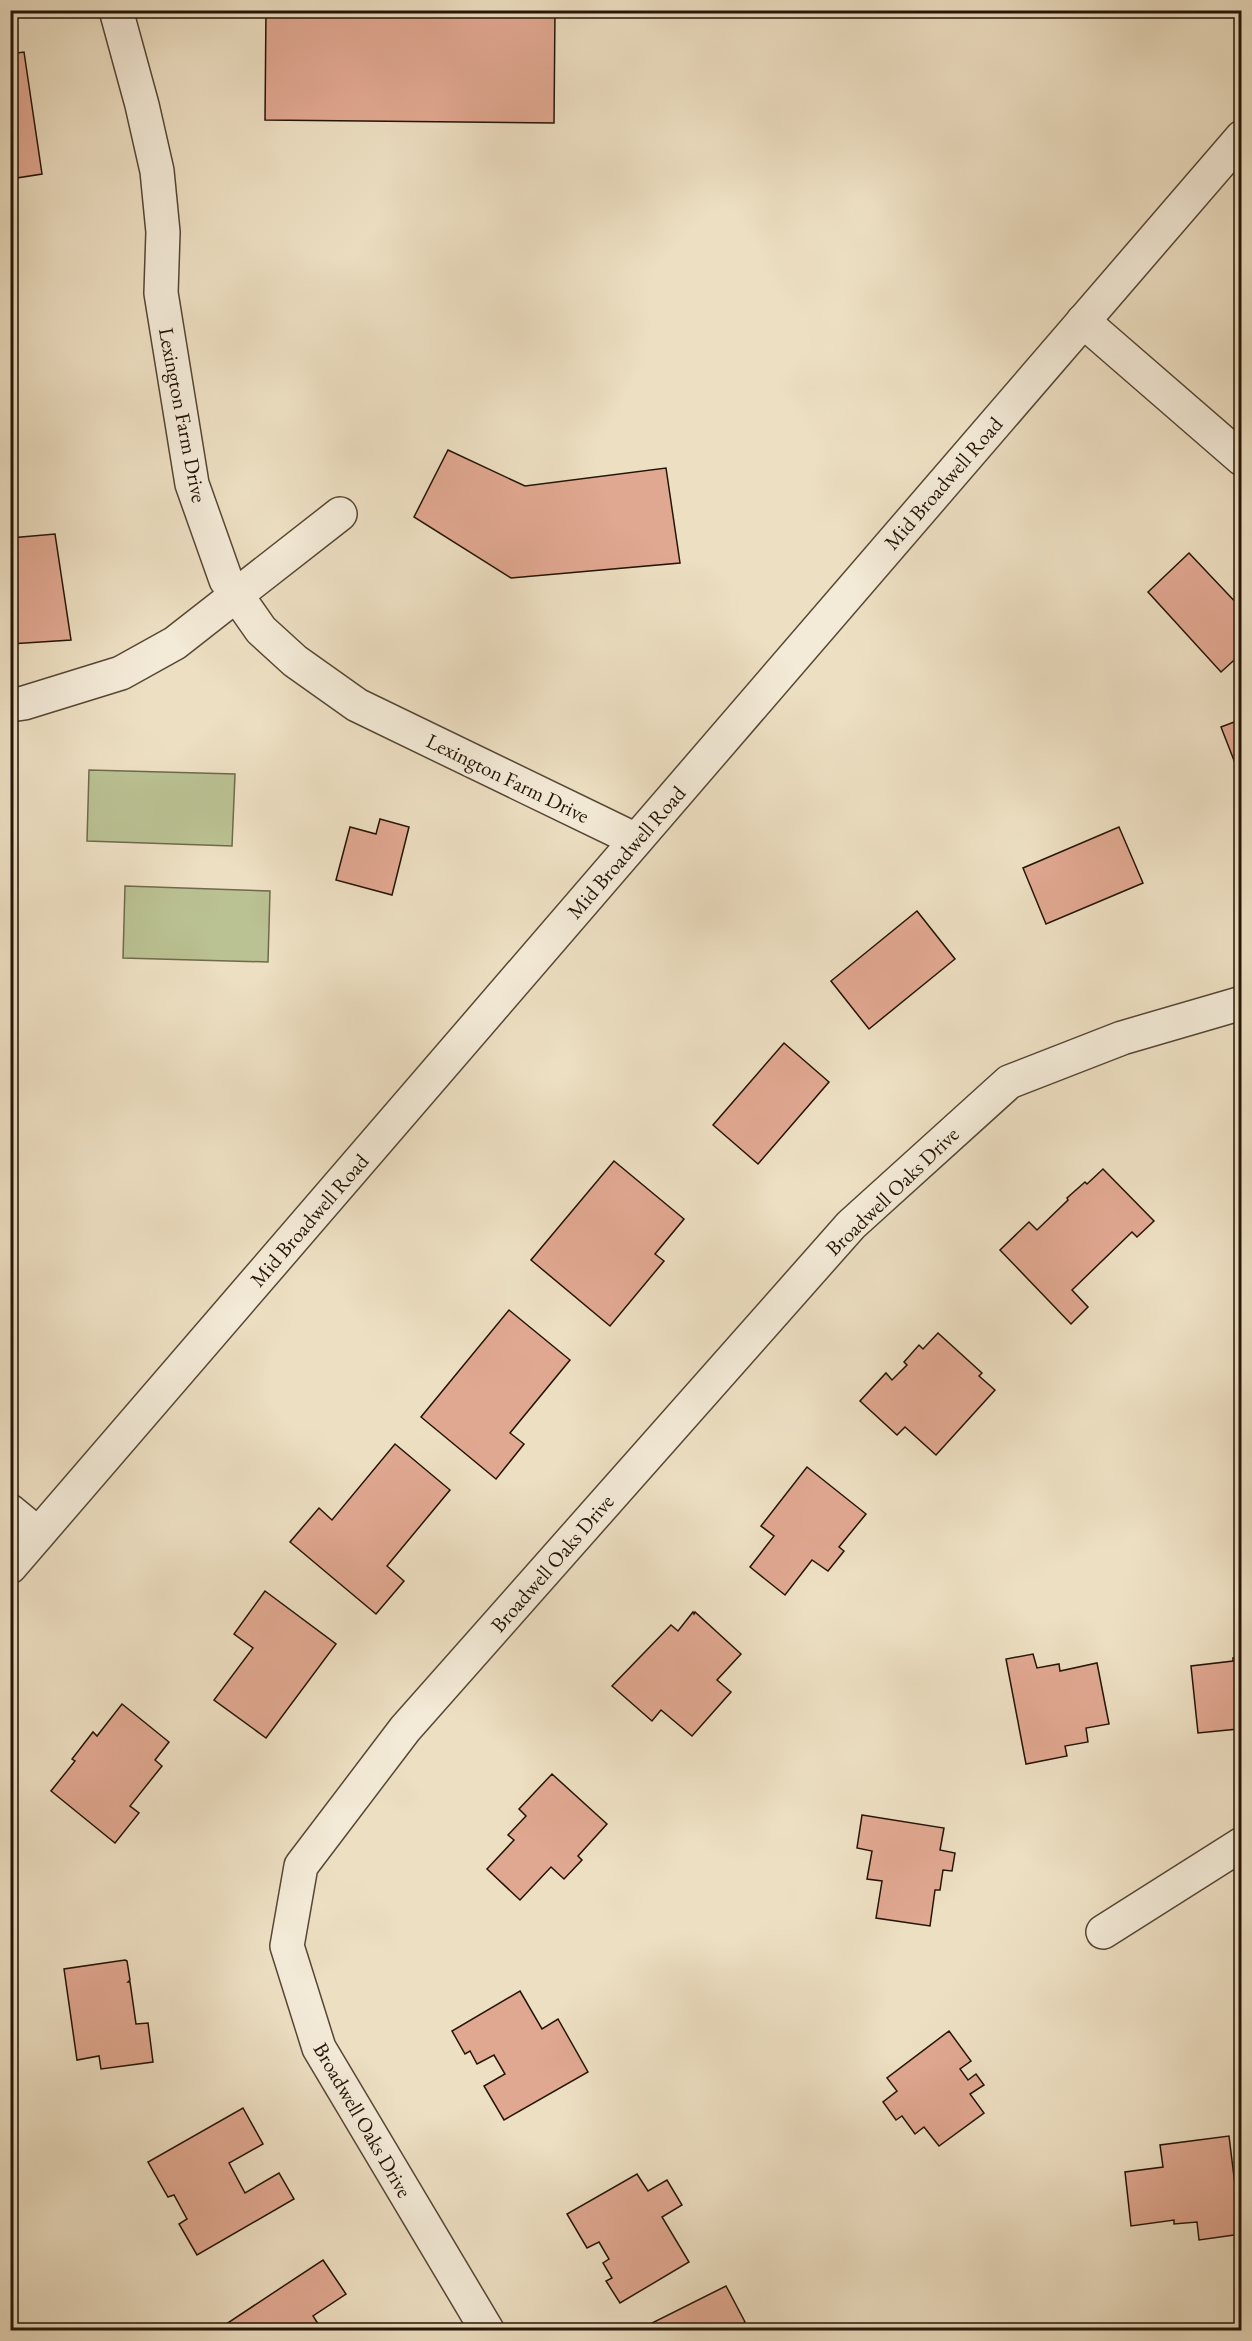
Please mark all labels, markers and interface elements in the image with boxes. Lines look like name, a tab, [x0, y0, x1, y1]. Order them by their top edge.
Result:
street label: Lexington Farm Drive	[153, 325, 213, 505]
street label: Mid Broadwell Road	[878, 411, 1008, 555]
street label: Lexington Farm Drive	[422, 727, 594, 829]
street label: Mid Broadwell Road	[561, 780, 691, 924]
street label: Broadwell Oaks Drive	[820, 1121, 964, 1261]
street label: Mid Broadwell Road	[244, 1148, 374, 1292]
street label: Broadwell Oaks Drive	[484, 1488, 620, 1638]
street label: Broadwell Oaks Drive	[308, 2038, 418, 2202]

